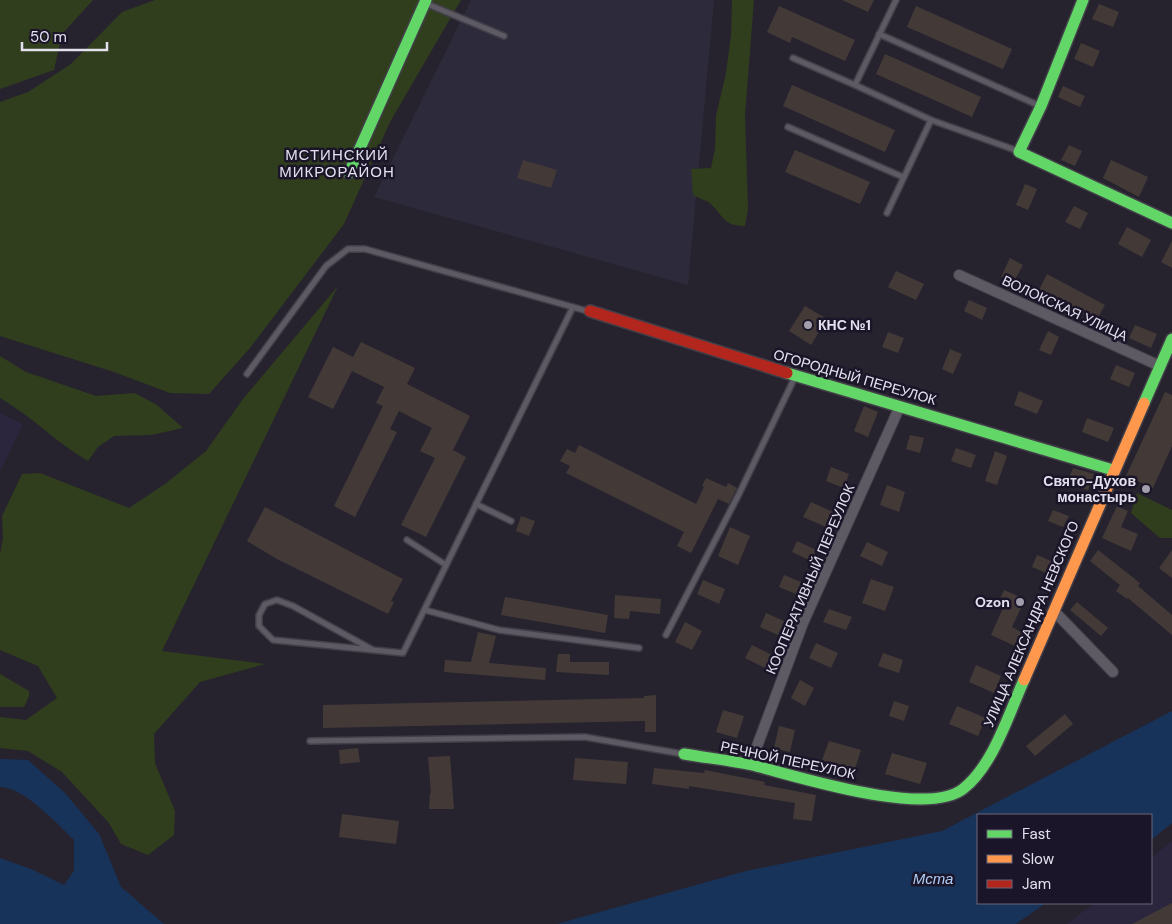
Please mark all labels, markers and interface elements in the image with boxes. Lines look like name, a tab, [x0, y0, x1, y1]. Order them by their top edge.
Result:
scale bar	[22, 20, 108, 52]
text: 50 m	[30, 27, 67, 47]
district label: МСТИНСКИЙ МИКРОРАЙОН	[279, 145, 395, 182]
street label: ВОЛОКСКАЯ УЛИЦА	[999, 271, 1131, 345]
place label: КНС №1	[818, 316, 871, 334]
marker: КНС №1	[802, 319, 814, 331]
street label: ОГОРОДНЫЙ ПЕРЕУЛОК	[771, 345, 939, 409]
place label: Свято-Духов монастырь	[1043, 472, 1136, 506]
street label: КООПЕРАТИВНЫЙ ПЕРЕУЛОК	[762, 480, 859, 677]
marker: Свято-Духов монастырь	[1140, 483, 1152, 495]
street label: УЛИЦА АЛЕКСАНДРА НЕВСКОГО	[979, 518, 1083, 730]
place label: Ozon	[975, 593, 1010, 611]
marker: Ozon	[1014, 596, 1026, 608]
street label: РЕЧНОЙ ПЕРЕУЛОК	[719, 737, 858, 783]
legend	[977, 814, 1152, 904]
text: Fast	[1022, 824, 1051, 844]
text: Slow	[1022, 849, 1055, 869]
water label: Мста	[913, 869, 953, 889]
text: Jam	[1022, 874, 1051, 894]

